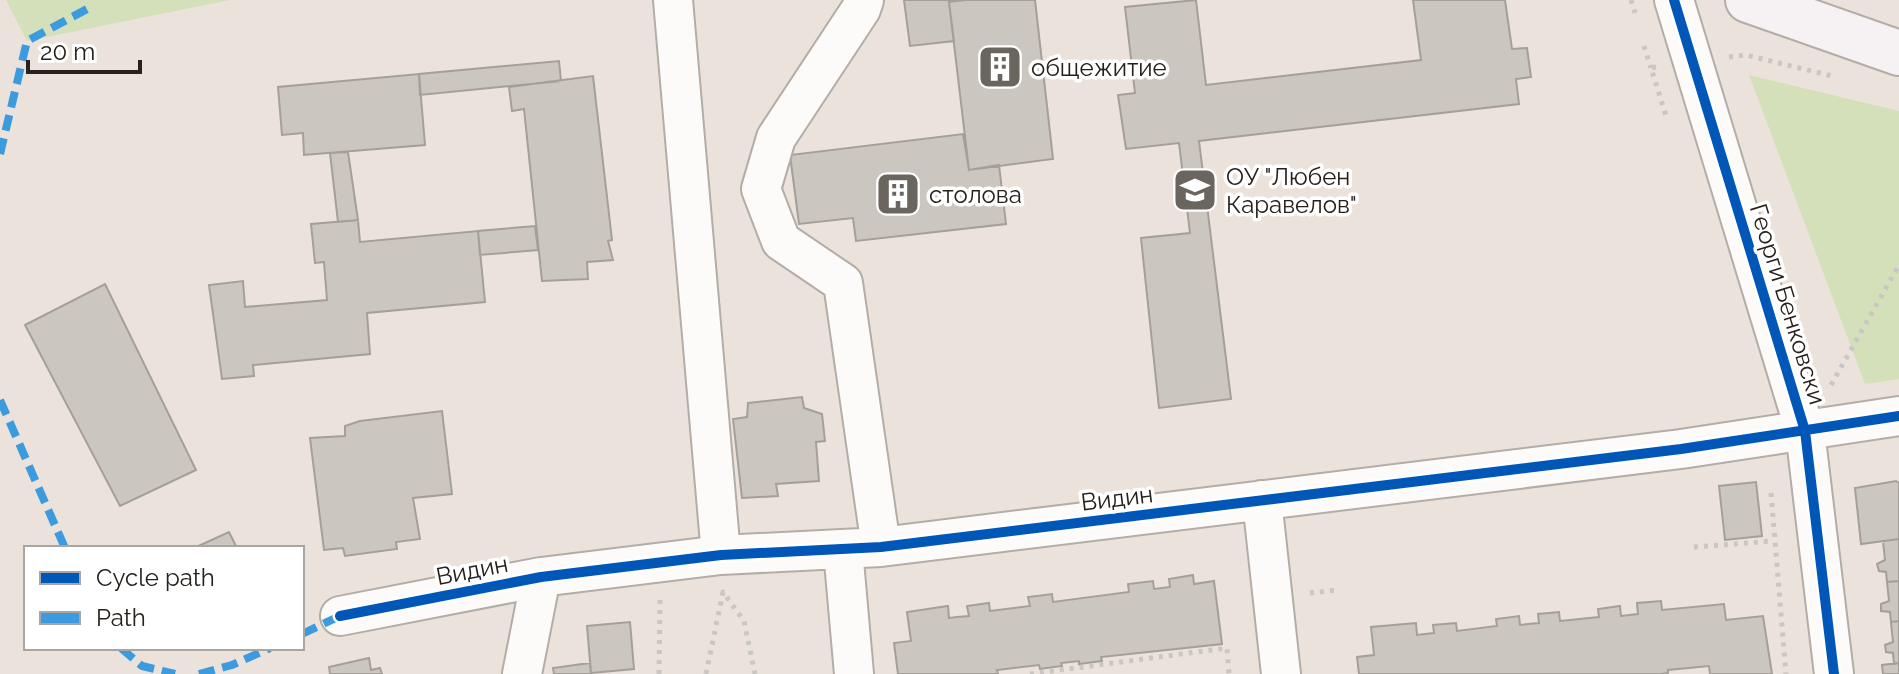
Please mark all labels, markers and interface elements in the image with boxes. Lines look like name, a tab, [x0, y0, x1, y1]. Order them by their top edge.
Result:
scale bar	[28, 24, 140, 74]
text: 20 m	[40, 37, 95, 66]
building icon: общежитие	[976, 43, 1024, 91]
place label: общежитие	[1031, 53, 1167, 82]
place label: ОУ "Любен Каравелов"	[1226, 162, 1357, 219]
school or university icon: ОУ "Любен Каравелов"	[1171, 166, 1219, 214]
building icon: столова	[874, 170, 922, 218]
place label: столова	[929, 180, 1022, 209]
street label: Георги Бенковски	[1744, 200, 1832, 408]
street label: Видин	[1079, 479, 1155, 517]
legend	[24, 546, 304, 650]
street label: Видин	[434, 549, 510, 591]
text: Cycle path	[96, 563, 215, 592]
text: Path	[96, 603, 146, 632]

